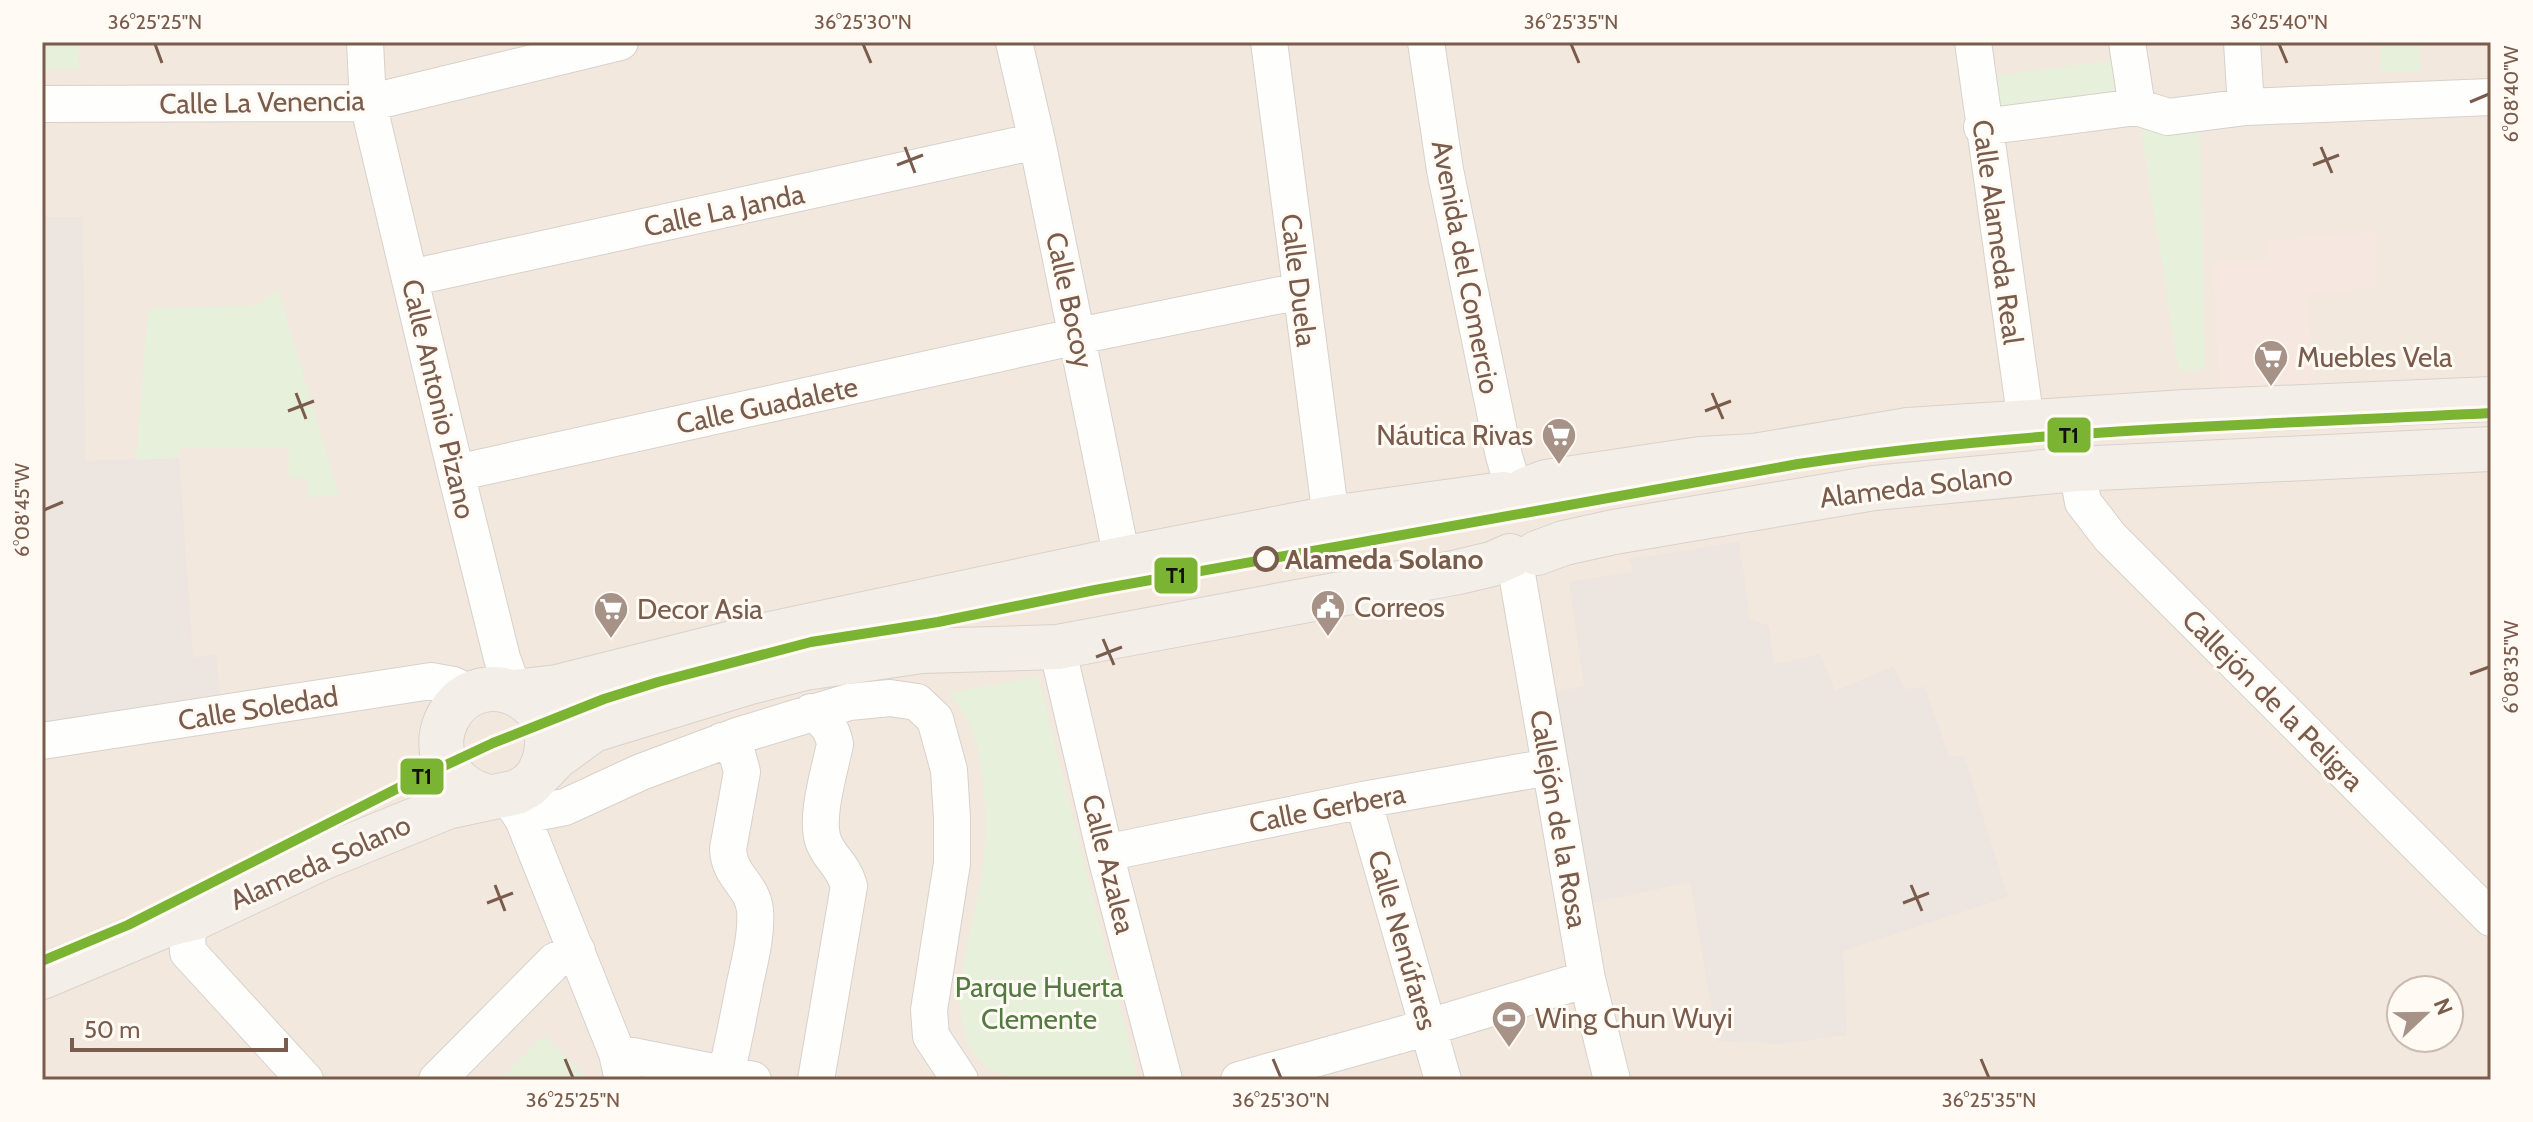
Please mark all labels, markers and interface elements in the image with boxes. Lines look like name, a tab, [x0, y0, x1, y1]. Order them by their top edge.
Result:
text: 36°25'25"N	[108, 10, 202, 34]
text: 36°25'30"N	[814, 10, 912, 34]
text: 36°25'35"N	[1524, 10, 1618, 34]
text: 36°25'40"N	[2230, 10, 2328, 34]
text: 6°08'40"W	[2499, 45, 2523, 142]
street label: Calle La Venencia	[159, 83, 366, 121]
street label: Calle Alameda Real	[1965, 118, 2031, 347]
street label: Avenida del Comercio	[1425, 137, 1507, 397]
street label: Calle La Janda	[641, 176, 808, 244]
street label: Calle Duela	[1274, 212, 1324, 349]
street label: Calle Bocoy	[1039, 229, 1101, 371]
street label: Calle Antonio Pizano	[395, 276, 483, 522]
supermarket icon: Muebles Vela	[2252, 338, 2290, 388]
place label: Muebles Vela	[2297, 340, 2453, 374]
street label: Calle Guadalete	[673, 369, 861, 441]
supermarket icon: Náutica Rivas	[1540, 416, 1578, 466]
line badge: T1	[2046, 416, 2092, 454]
place label: Náutica Rivas	[1376, 418, 1533, 452]
text: T1	[2059, 422, 2079, 449]
street label: Alameda Solano	[1818, 457, 2014, 515]
text: 6°08'45"W	[10, 463, 34, 557]
place label: Alameda Solano	[1285, 542, 1484, 576]
marker: Alameda Solano	[1254, 547, 1278, 571]
line badge: T1	[1153, 556, 1199, 595]
text: T1	[1166, 562, 1186, 589]
public building icon: Correos	[1309, 588, 1347, 638]
supermarket icon: Decor Asia	[592, 590, 630, 640]
place label: Correos	[1354, 590, 1445, 624]
place label: Decor Asia	[637, 592, 763, 626]
street label: Callejón de la Peligra	[2175, 602, 2371, 798]
text: 6°08'35"W	[2499, 620, 2523, 714]
street label: Calle Soledad	[176, 679, 340, 737]
street label: Callejón de la Rosa	[1523, 707, 1595, 931]
line badge: T1	[399, 757, 445, 796]
text: T1	[412, 763, 432, 790]
street label: Calle Gerbera	[1246, 776, 1408, 840]
street label: Calle Azalea	[1075, 791, 1143, 938]
street label: Alameda Solano	[224, 807, 416, 917]
street label: Calle Nenúfares	[1361, 846, 1445, 1034]
park label: Parque Huerta Clemente	[955, 970, 1124, 1036]
north arrow	[2385, 974, 2465, 1054]
text: N	[2428, 994, 2459, 1019]
sports icon: Wing Chun Wuyi	[1490, 999, 1528, 1049]
place label: Wing Chun Wuyi	[1535, 1001, 1733, 1035]
scale bar	[72, 1002, 286, 1052]
text: 50 m	[84, 1015, 140, 1044]
text: 36°25'25"N	[526, 1088, 620, 1112]
text: 36°25'30"N	[1232, 1088, 1330, 1112]
text: 36°25'35"N	[1942, 1088, 2036, 1112]

